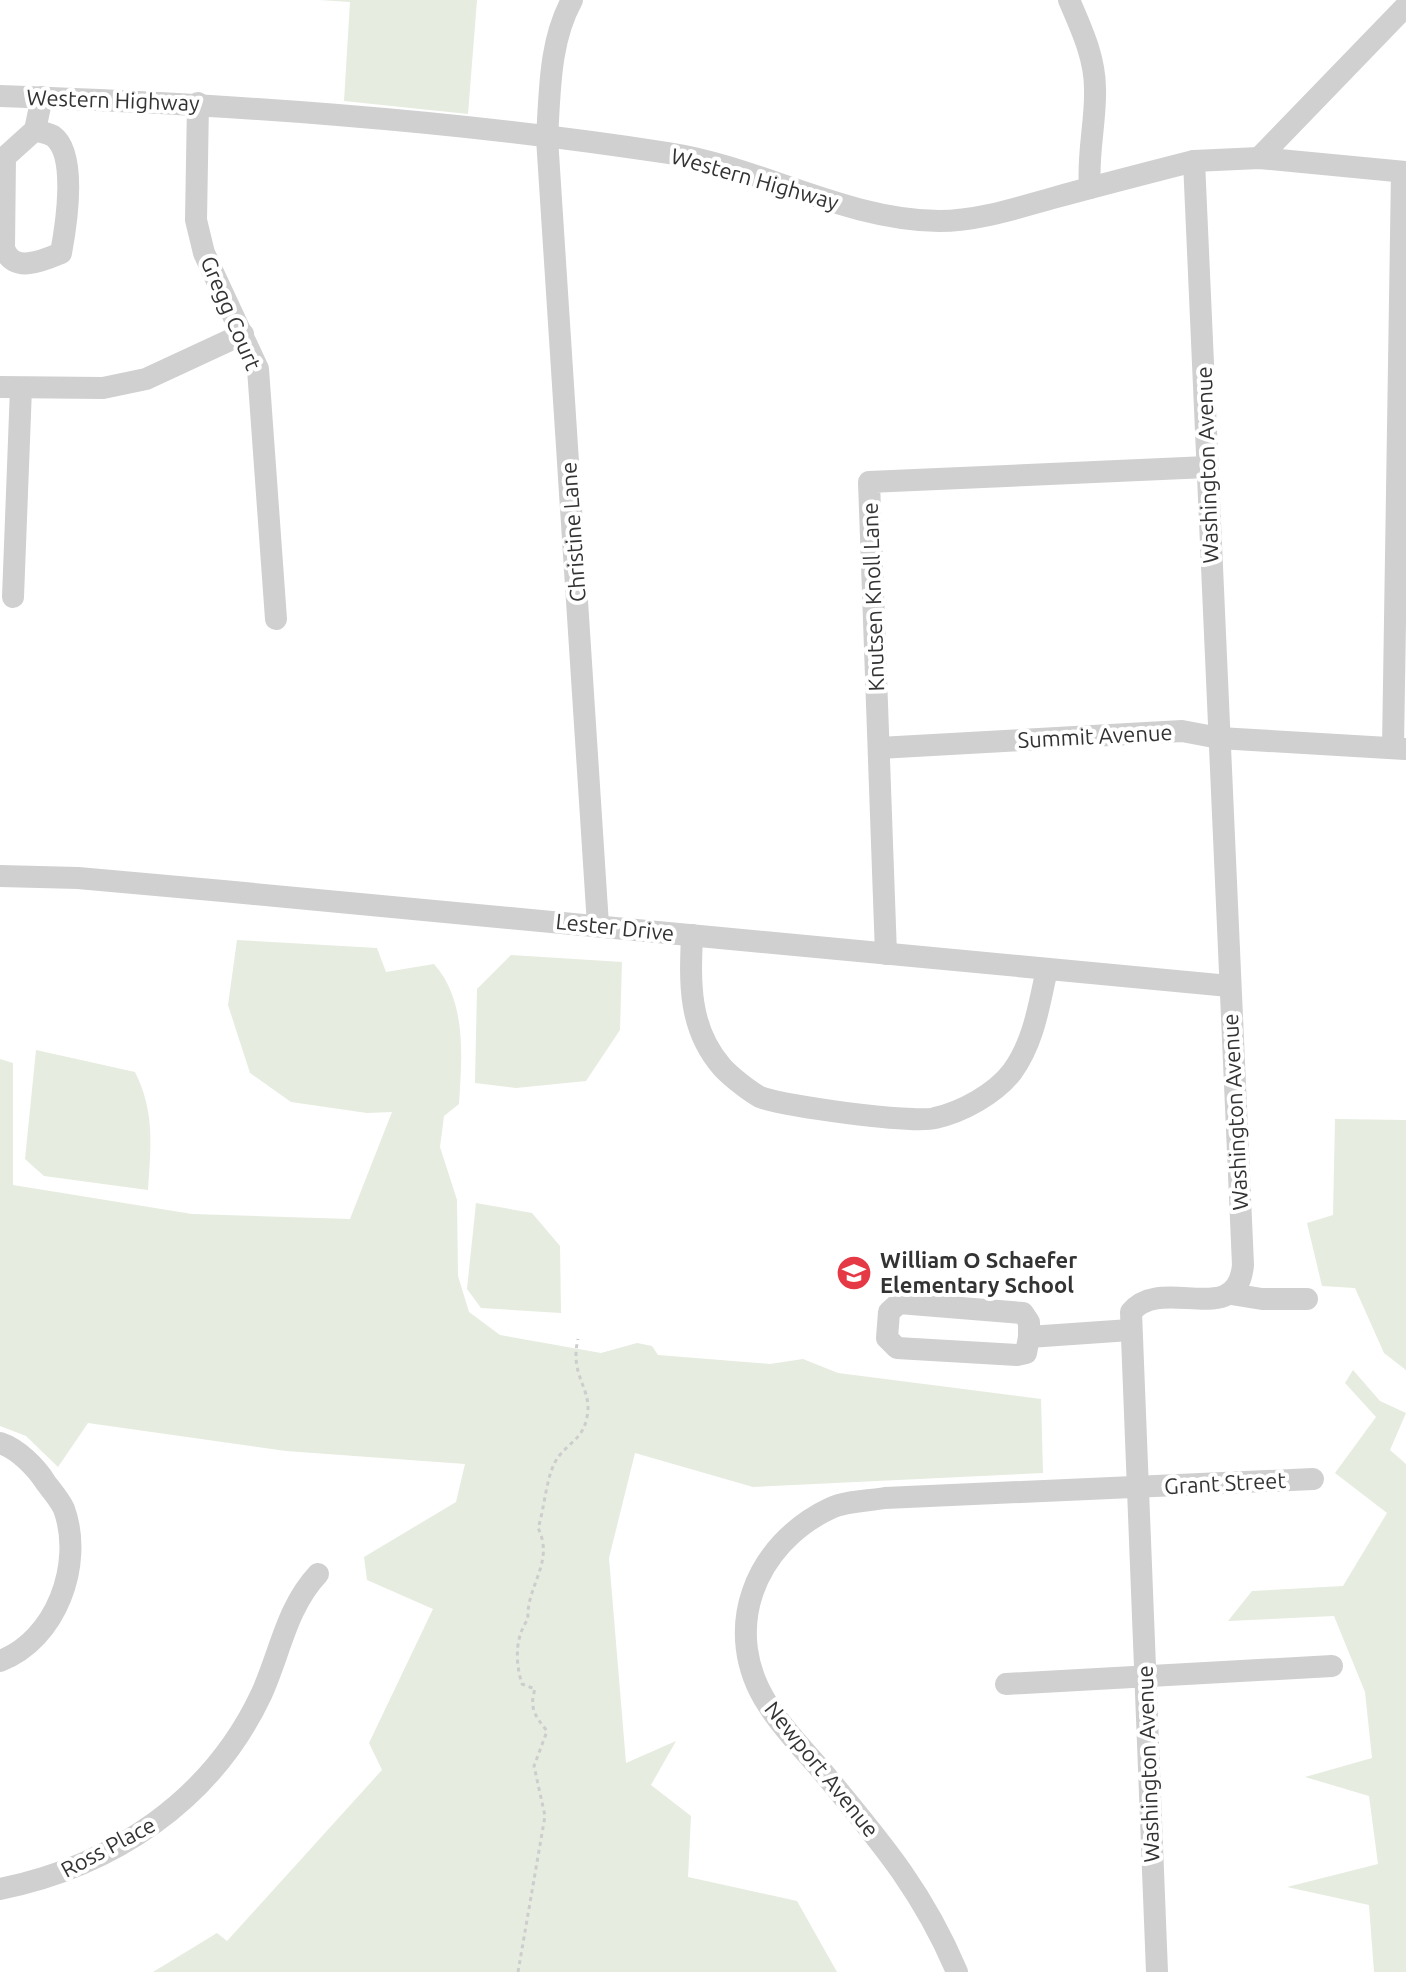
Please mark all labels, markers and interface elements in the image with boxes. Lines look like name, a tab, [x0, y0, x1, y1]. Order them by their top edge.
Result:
street label: Western Highway	[26, 84, 200, 115]
street label: Western Highway	[668, 143, 842, 215]
street label: Gregg Court	[196, 252, 267, 374]
street label: Washington Avenue	[1191, 366, 1222, 564]
street label: Christine Lane	[555, 461, 590, 603]
street label: Knutsen Knoll Lane	[857, 502, 888, 692]
street label: Summit Avenue	[1017, 719, 1173, 752]
street label: Lester Drive	[555, 908, 676, 945]
street label: Washington Avenue	[1217, 1013, 1252, 1211]
place label: William O Schaefer Elementary School	[880, 1247, 1077, 1297]
school or university icon: William O Schaefer Elementary School	[835, 1254, 873, 1292]
street label: Grant Street	[1163, 1467, 1287, 1498]
street label: Washington Avenue	[1132, 1665, 1163, 1863]
street label: Newport Avenue	[760, 1696, 885, 1841]
street label: Ross Place	[56, 1811, 159, 1882]

